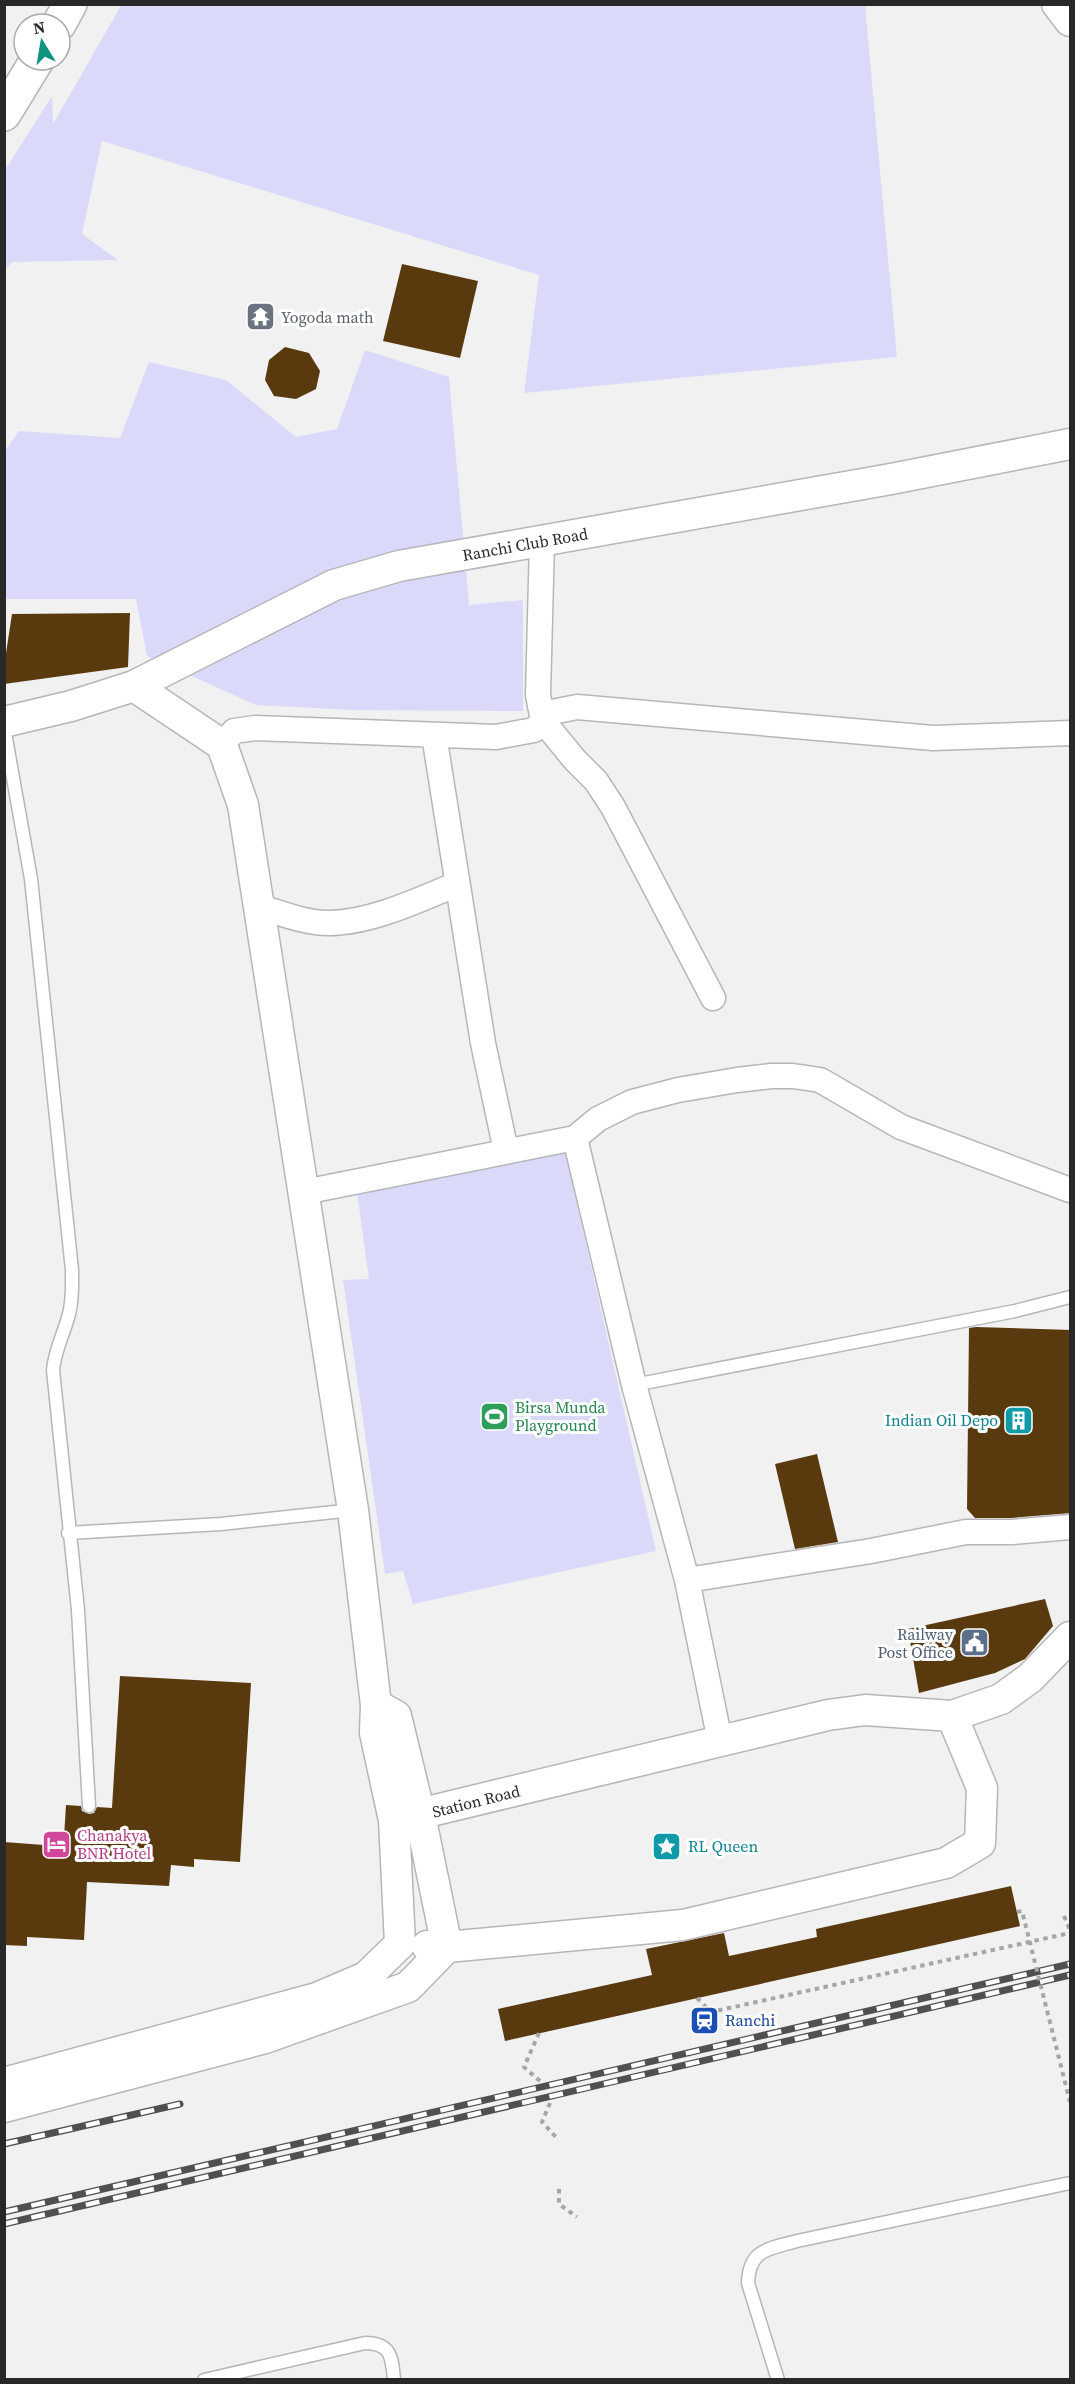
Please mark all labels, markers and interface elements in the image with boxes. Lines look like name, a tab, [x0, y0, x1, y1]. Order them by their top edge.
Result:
north arrow	[12, 12, 72, 72]
text: N	[31, 15, 47, 39]
temple icon: Yogoda math	[244, 301, 276, 333]
place label: Yogoda math	[281, 306, 374, 328]
street label: Ranchi Club Road	[460, 522, 590, 566]
place label: Birsa Munda Playground	[515, 1396, 606, 1436]
sports icon: Birsa Munda Playground	[478, 1400, 510, 1432]
building icon: Indian Oil Depo	[1003, 1404, 1035, 1436]
place label: Indian Oil Depo	[885, 1409, 998, 1431]
place label: Railway Post Office	[877, 1623, 954, 1663]
public building icon: Railway Post Office	[958, 1627, 990, 1659]
street label: Station Road	[430, 1779, 522, 1823]
place label: Chanakya BNR Hotel	[77, 1824, 152, 1864]
hotel icon: Chanakya BNR Hotel	[40, 1828, 72, 1860]
place icon: RL Queen	[651, 1830, 683, 1862]
place label: RL Queen	[688, 1835, 758, 1857]
station icon: Ranchi	[688, 2004, 720, 2036]
place label: Ranchi	[725, 2009, 775, 2031]

